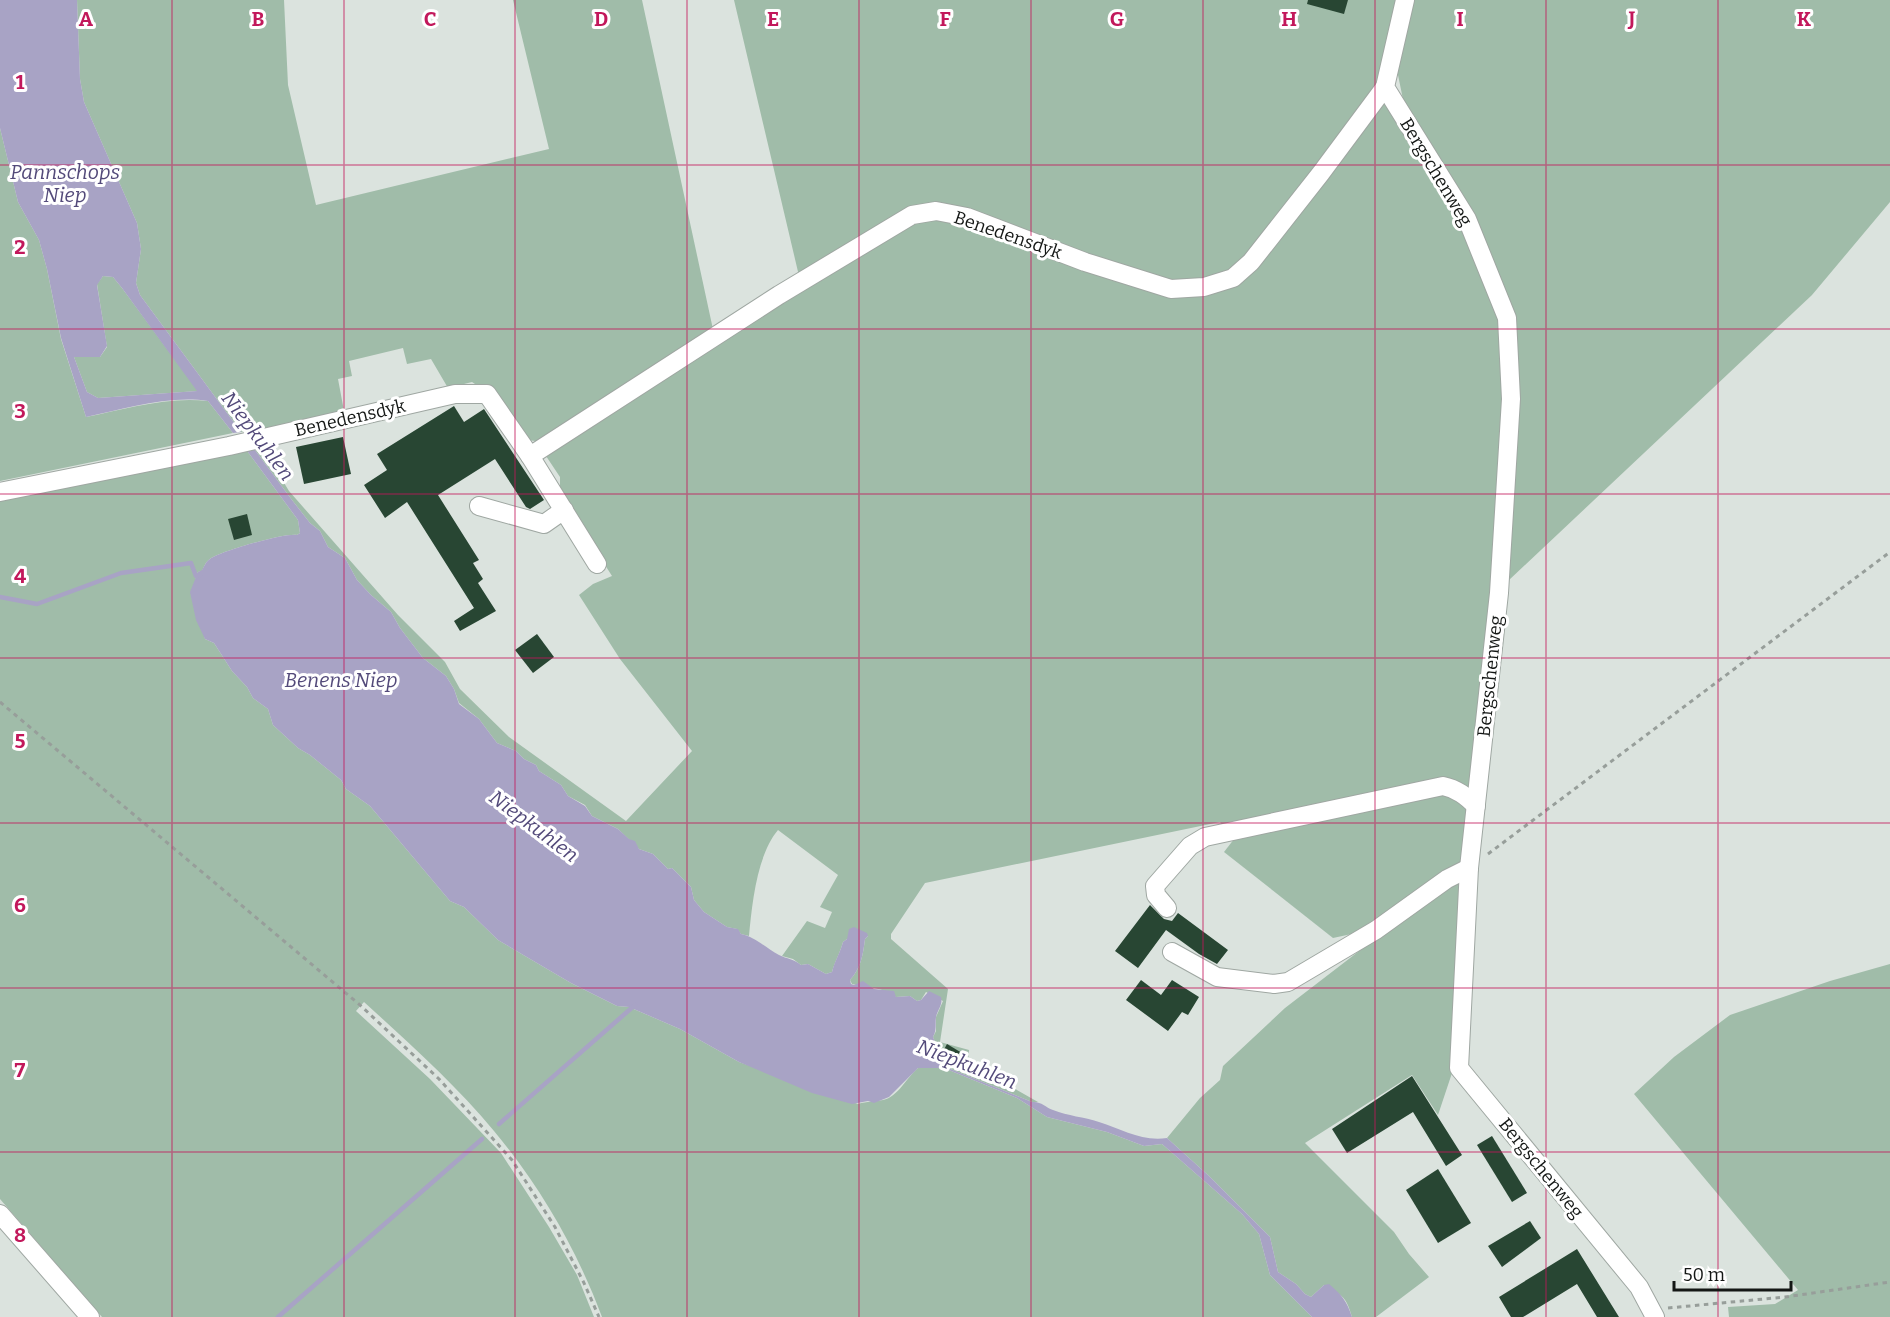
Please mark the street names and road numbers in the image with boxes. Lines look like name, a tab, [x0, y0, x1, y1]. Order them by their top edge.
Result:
street label: Bergschenweg	[1395, 114, 1477, 230]
street label: Benedensdyk	[951, 206, 1066, 264]
street label: Benedensdyk	[292, 394, 408, 441]
street label: Bergschenweg	[1473, 614, 1507, 738]
street label: Bergschenweg	[1494, 1114, 1588, 1222]

